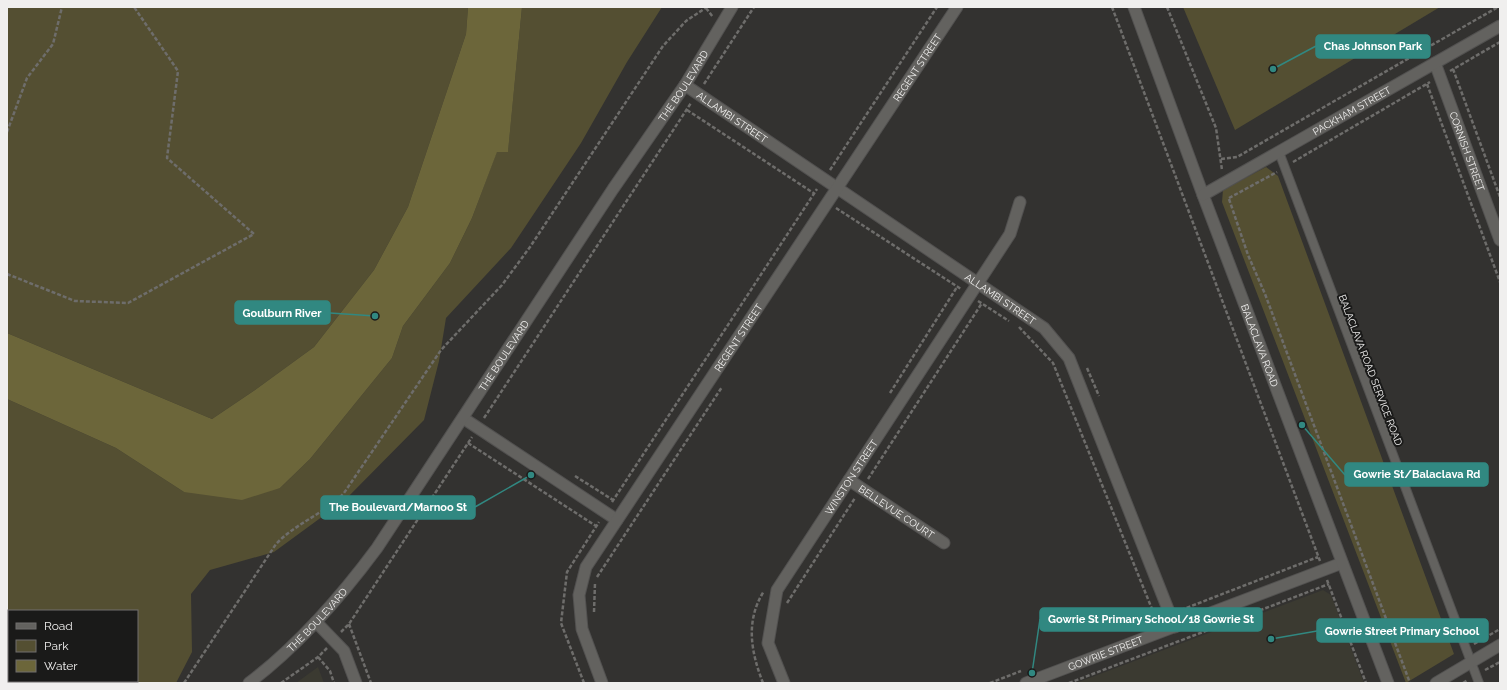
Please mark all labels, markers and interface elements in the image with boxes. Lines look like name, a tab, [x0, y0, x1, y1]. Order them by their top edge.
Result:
street label: REGENT STREET	[891, 32, 944, 103]
callout: Chas Johnson Park	[1316, 35, 1430, 58]
text: Chas Johnson Park	[1324, 40, 1423, 53]
street label: THE BOULEVARD	[656, 49, 711, 124]
street label: PACKHAM STREET	[1311, 84, 1393, 137]
street label: ALLAMBI STREET	[695, 90, 769, 145]
street label: CORNISH STREET	[1447, 110, 1487, 193]
street label: ALLAMBI STREET	[963, 271, 1038, 327]
street label: BALACLAVA ROAD SERVICE ROAD	[1337, 293, 1404, 447]
callout: Goulburn River	[235, 301, 330, 324]
street label: REGENT STREET	[712, 302, 765, 374]
street label: BALACLAVA ROAD	[1239, 303, 1280, 388]
text: Goulburn River	[242, 307, 322, 320]
street label: THE BOULEVARD	[477, 318, 531, 393]
street label: WINSTON STREET	[823, 438, 880, 517]
callout: Gowrie St/Balaclava Rd	[1345, 463, 1488, 486]
text: Gowrie St/Balaclava Rd	[1354, 468, 1480, 481]
street label: BELLEVUE COURT	[857, 483, 936, 541]
callout: The Boulevard/Marnoo St	[321, 496, 475, 519]
text: The Boulevard/Marnoo St	[329, 501, 468, 514]
street label: THE BOULEVARD	[285, 586, 349, 654]
callout: Gowrie St Primary School/18 Gowrie St	[1040, 608, 1262, 631]
legend	[8, 610, 138, 682]
text: Gowrie St Primary School/18 Gowrie St	[1048, 613, 1255, 626]
text: Road	[44, 619, 73, 633]
callout: Gowrie Street Primary School	[1317, 619, 1488, 642]
text: Gowrie Street Primary School	[1325, 625, 1480, 638]
street label: GOWRIE STREET	[1066, 634, 1145, 673]
text: Park	[44, 639, 69, 653]
text: Water	[44, 659, 78, 673]

